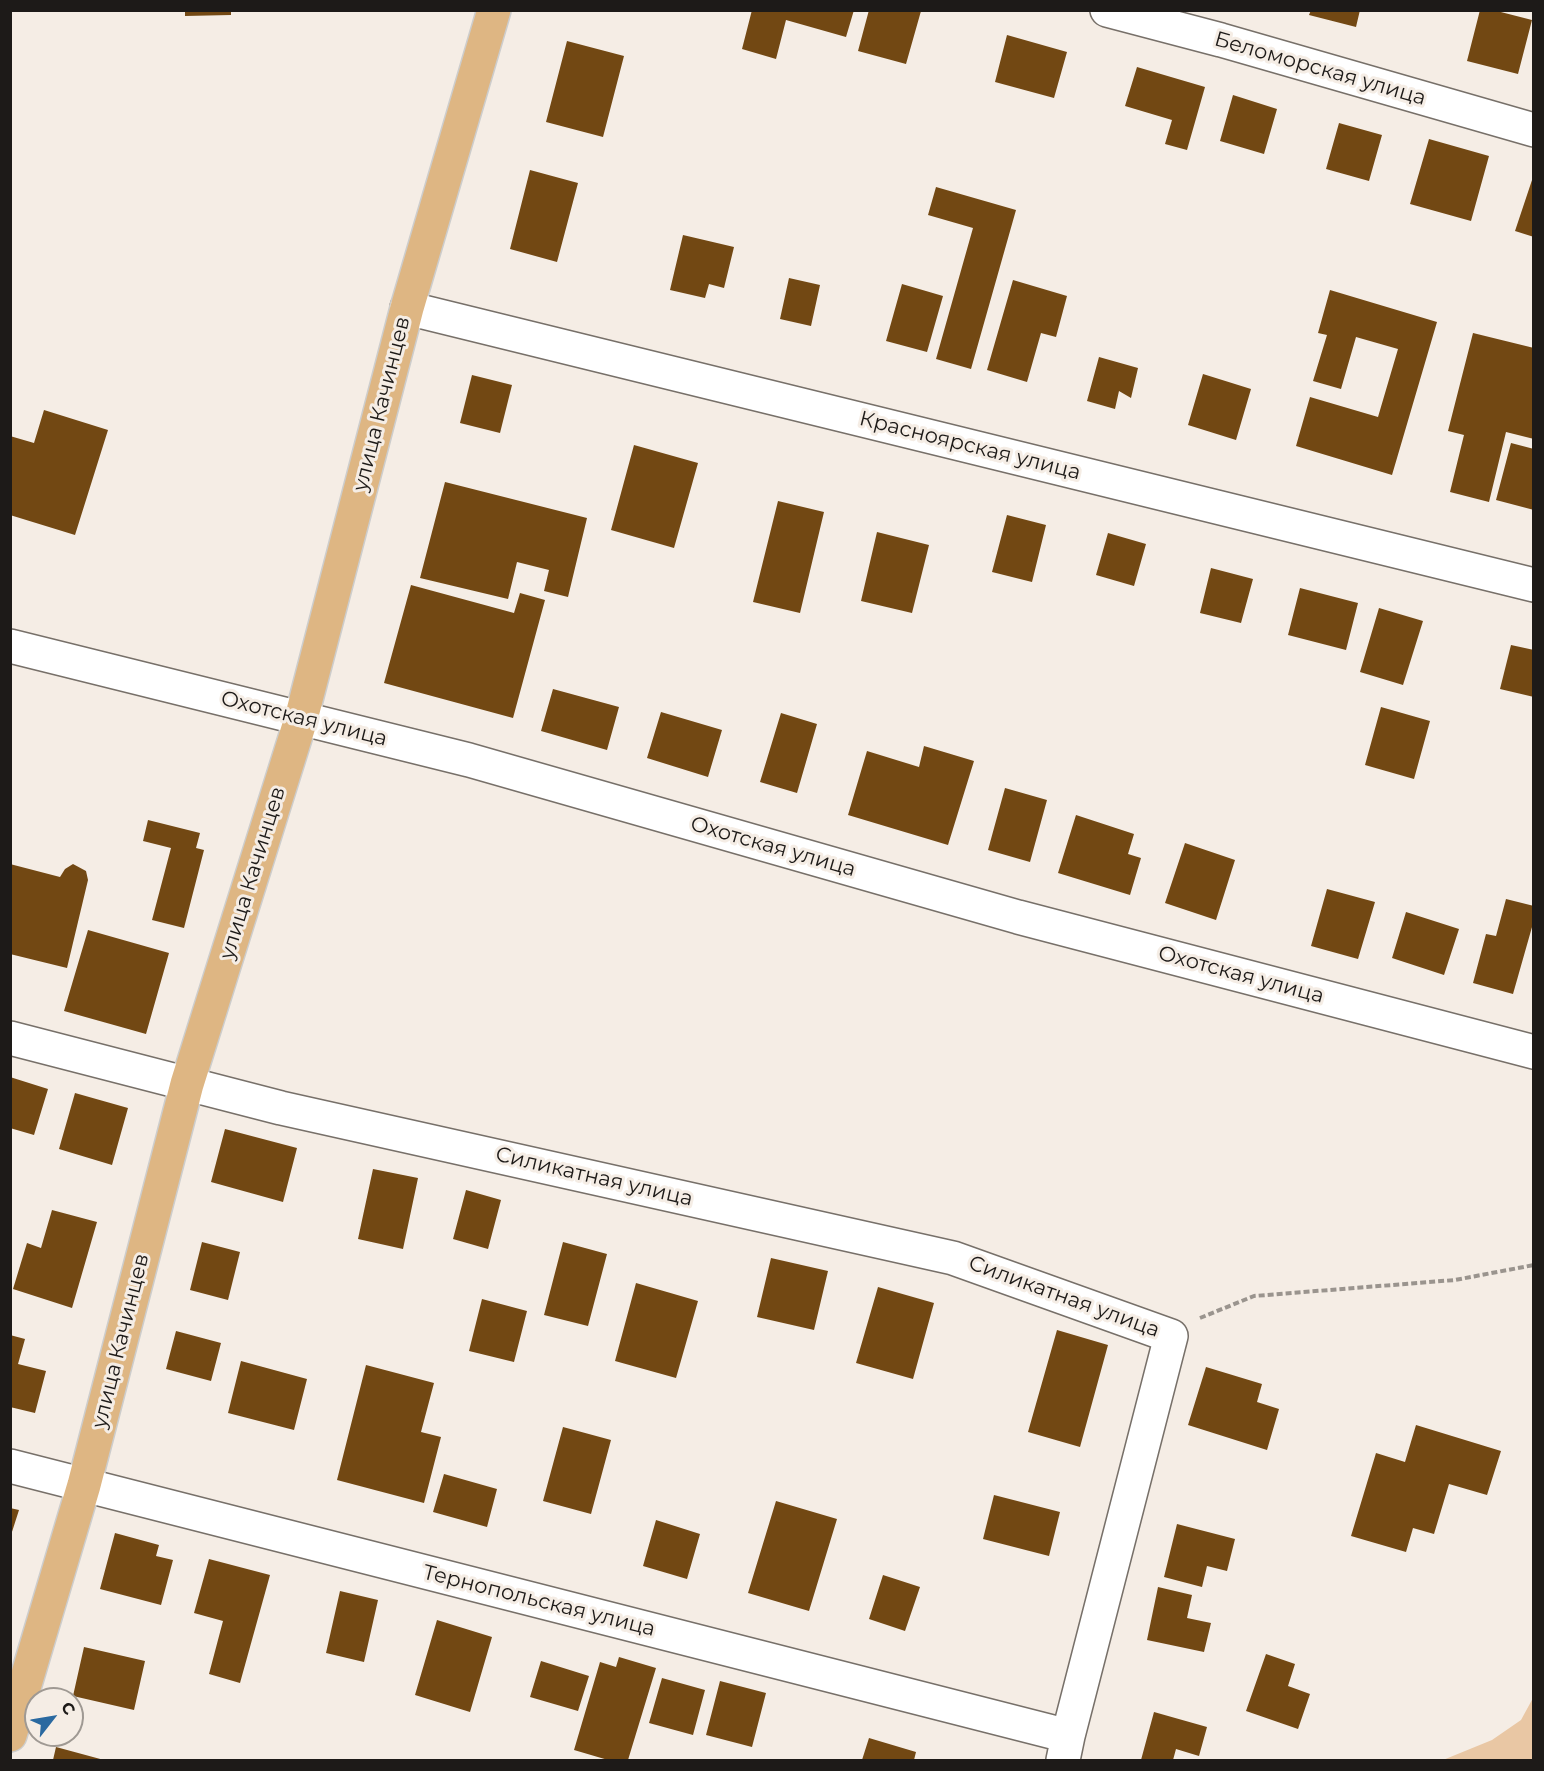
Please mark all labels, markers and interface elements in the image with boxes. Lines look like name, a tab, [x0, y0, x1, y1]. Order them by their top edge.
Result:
street label: Беломорская улица	[1211, 27, 1429, 111]
street label: улица Качинцев	[348, 314, 416, 494]
street label: Красноярская улица	[857, 406, 1083, 486]
street label: Охотская улица	[218, 686, 390, 752]
street label: улица Качинцев	[215, 784, 291, 962]
street label: Охотская улица	[688, 811, 858, 883]
street label: Охотская улица	[1155, 941, 1327, 1009]
street label: Силикатная улица	[493, 1142, 695, 1212]
street label: улица Качинцев	[87, 1251, 155, 1431]
street label: Силикатная улица	[965, 1251, 1163, 1343]
street label: Тернопольская улица	[420, 1560, 658, 1642]
north arrow	[24, 1687, 84, 1747]
text: С	[57, 1699, 79, 1718]

